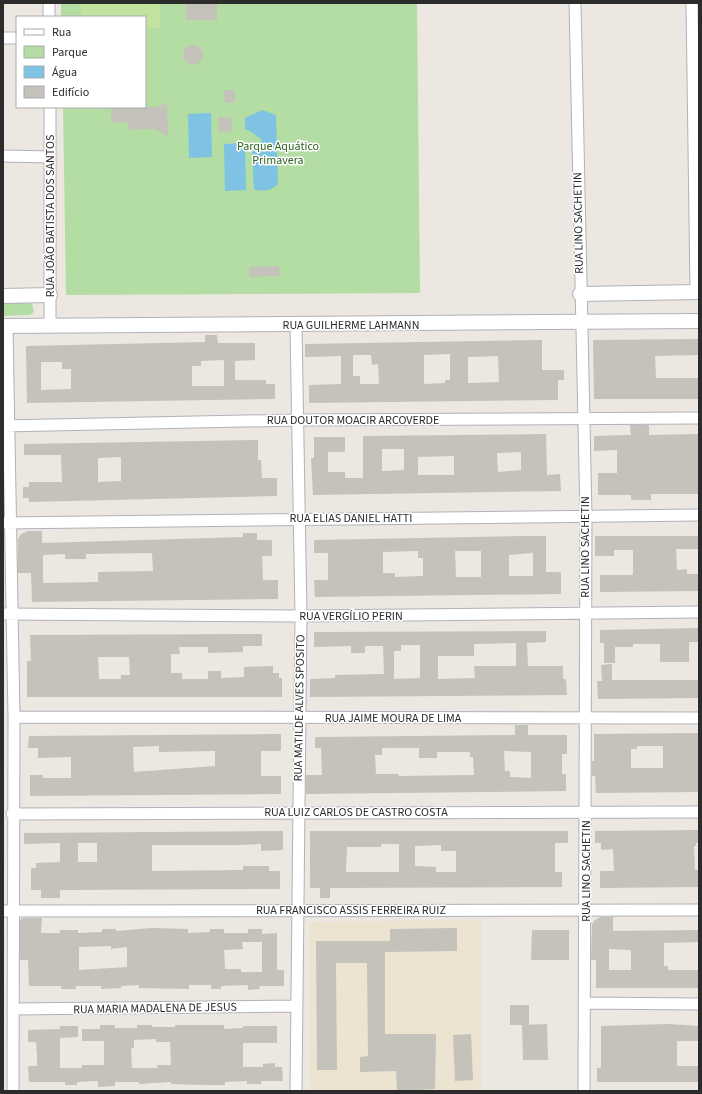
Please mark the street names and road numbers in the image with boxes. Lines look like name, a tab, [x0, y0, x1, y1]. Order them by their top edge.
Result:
street label: RUA JOÃO BATISTA DOS SANTOS	[42, 135, 59, 297]
street label: RUA LINO SACHETIN	[569, 172, 588, 274]
street label: RUA GUILHERME LAHMANN	[283, 317, 419, 334]
street label: RUA DOUTOR MOACIR ARCOVERDE	[267, 412, 439, 429]
street label: RUA LINO SACHETIN	[577, 496, 594, 598]
street label: RUA ELIAS DANIEL HATTI	[290, 510, 412, 527]
street label: RUA VERGÍLIO PERIN	[299, 608, 403, 625]
street label: RUA MATILDE ALVES SPOSITO	[290, 634, 309, 782]
street label: RUA JAIME MOURA DE LIMA	[325, 710, 462, 727]
street label: RUA LUIZ CARLOS DE CASTRO COSTA	[264, 804, 448, 821]
street label: RUA LINO SACHETIN	[578, 820, 595, 922]
street label: RUA FRANCISCO ASSIS FERREIRA RUIZ	[256, 902, 446, 919]
street label: RUA MARIA MADALENA DE JESUS	[73, 999, 237, 1018]

